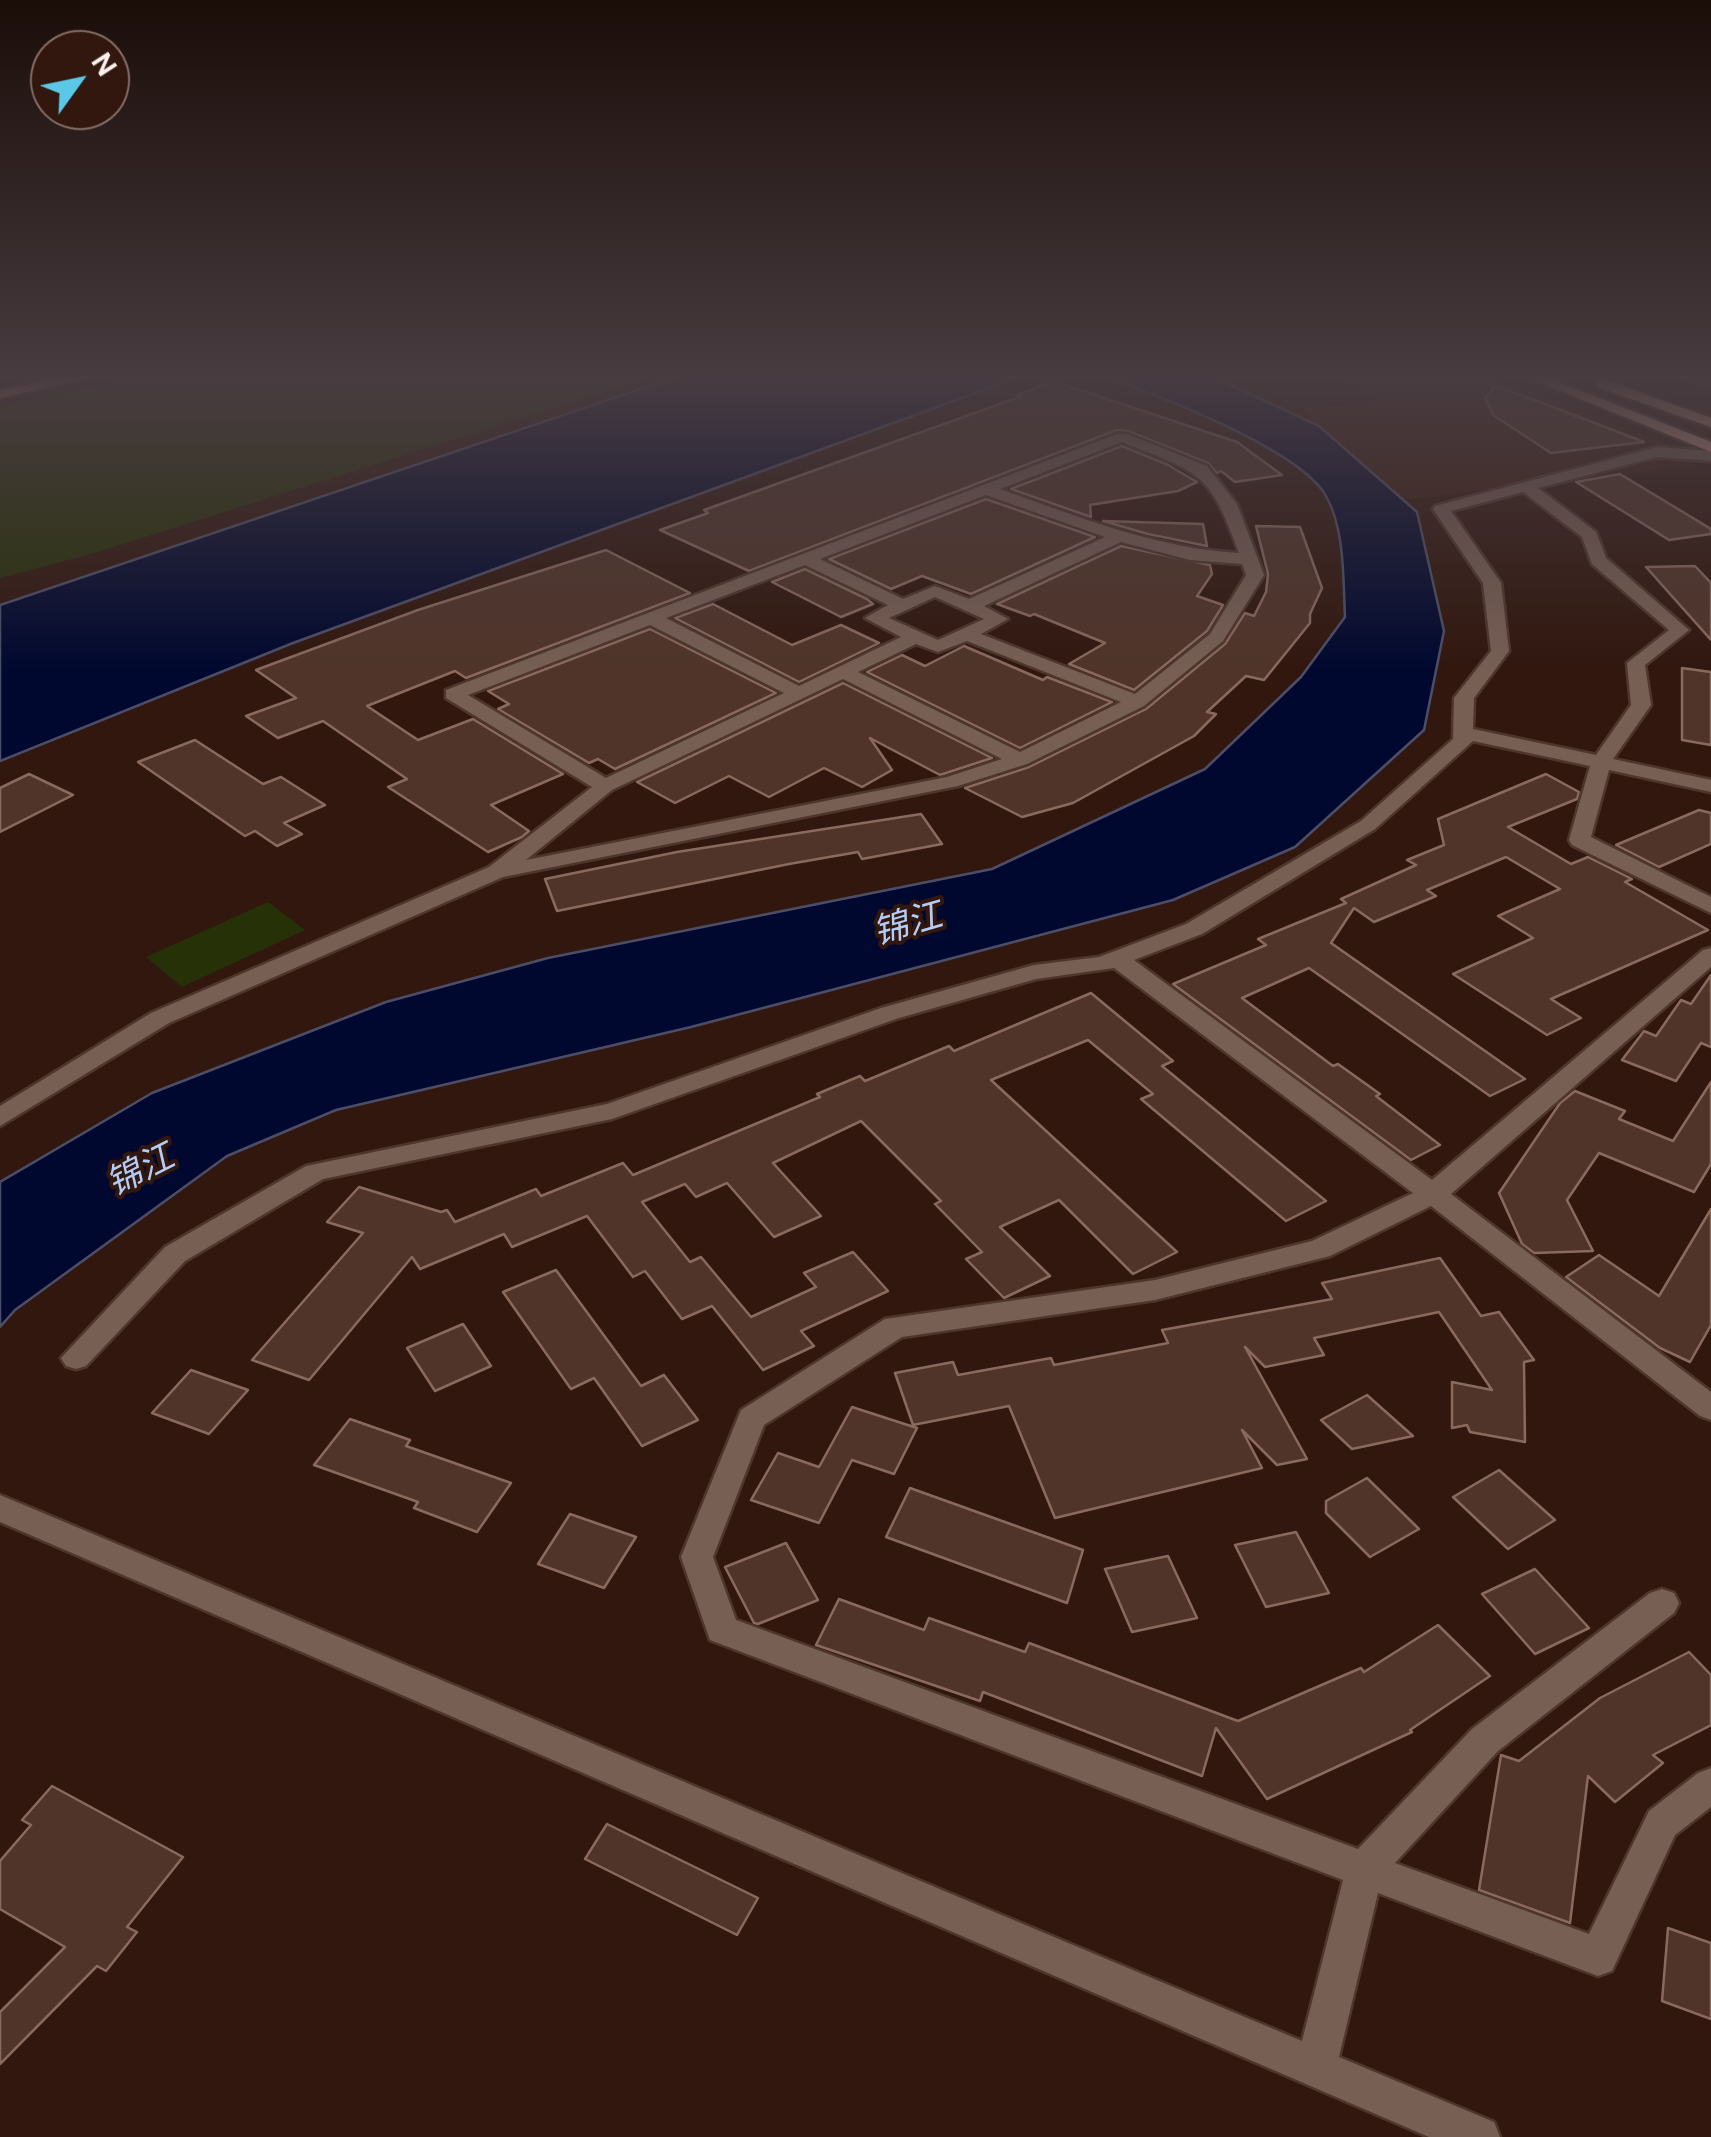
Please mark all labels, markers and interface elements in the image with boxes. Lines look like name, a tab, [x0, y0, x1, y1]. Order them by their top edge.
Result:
north arrow	[30, 30, 130, 130]
text: N	[83, 46, 125, 83]
water label: 锦江	[869, 896, 947, 956]
water label: 锦江	[100, 1137, 182, 1207]

